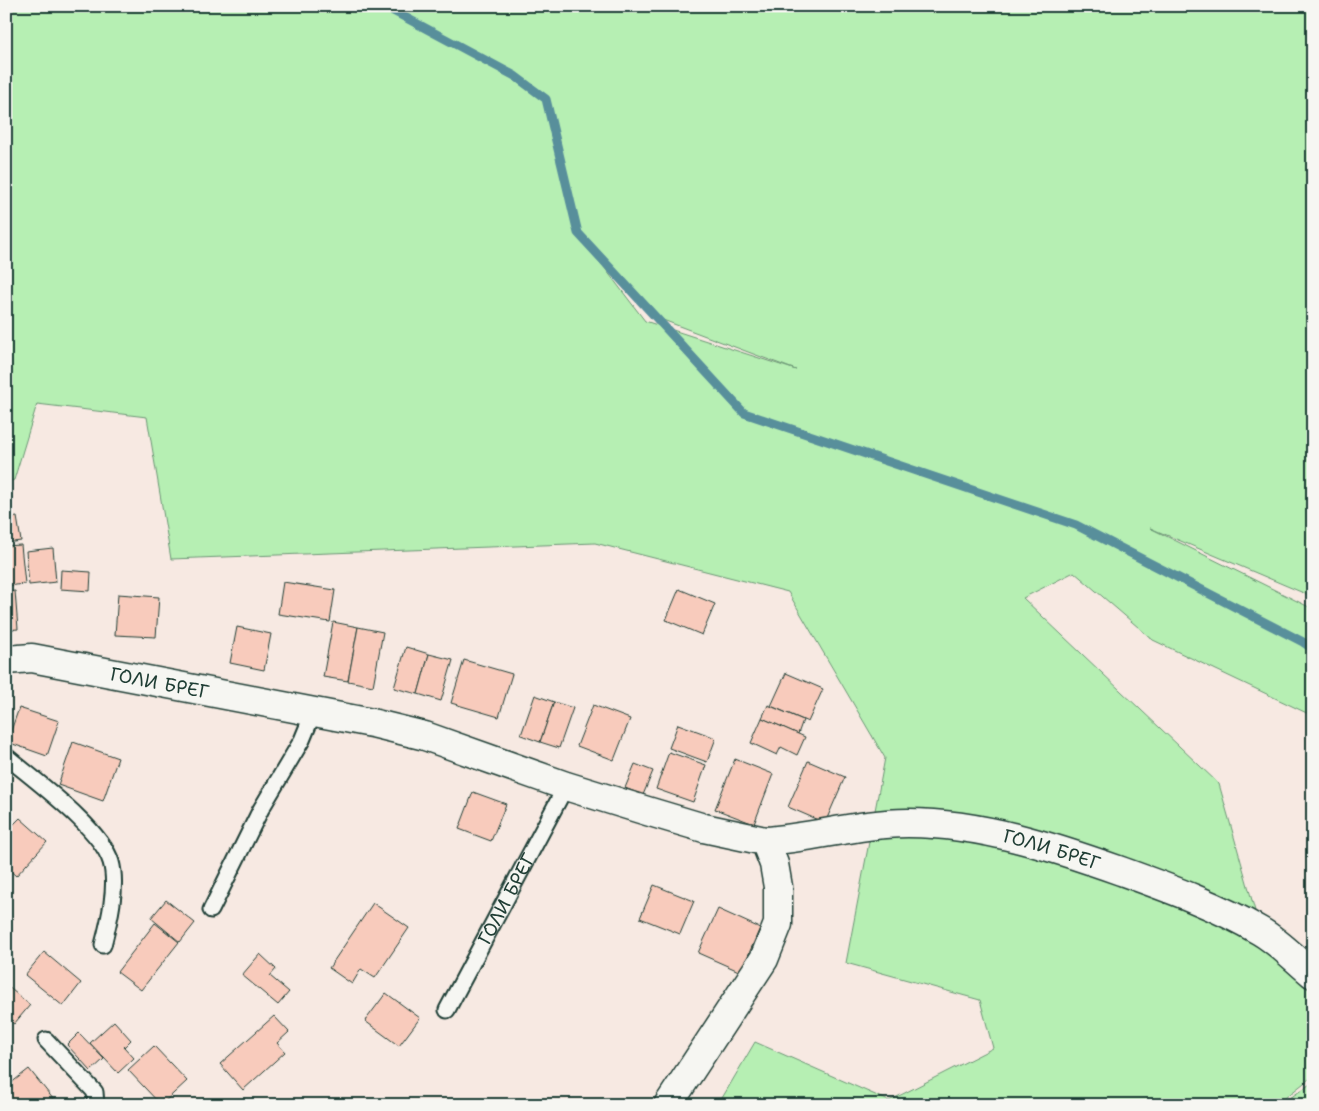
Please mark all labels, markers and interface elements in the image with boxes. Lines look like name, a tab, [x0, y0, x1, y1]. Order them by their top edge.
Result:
street label: ГОЛИ БРЕГ	[108, 661, 212, 705]
street label: ГОЛИ БРЕГ	[1001, 823, 1104, 876]
street label: ГОЛИ БРЕГ	[472, 848, 541, 949]

